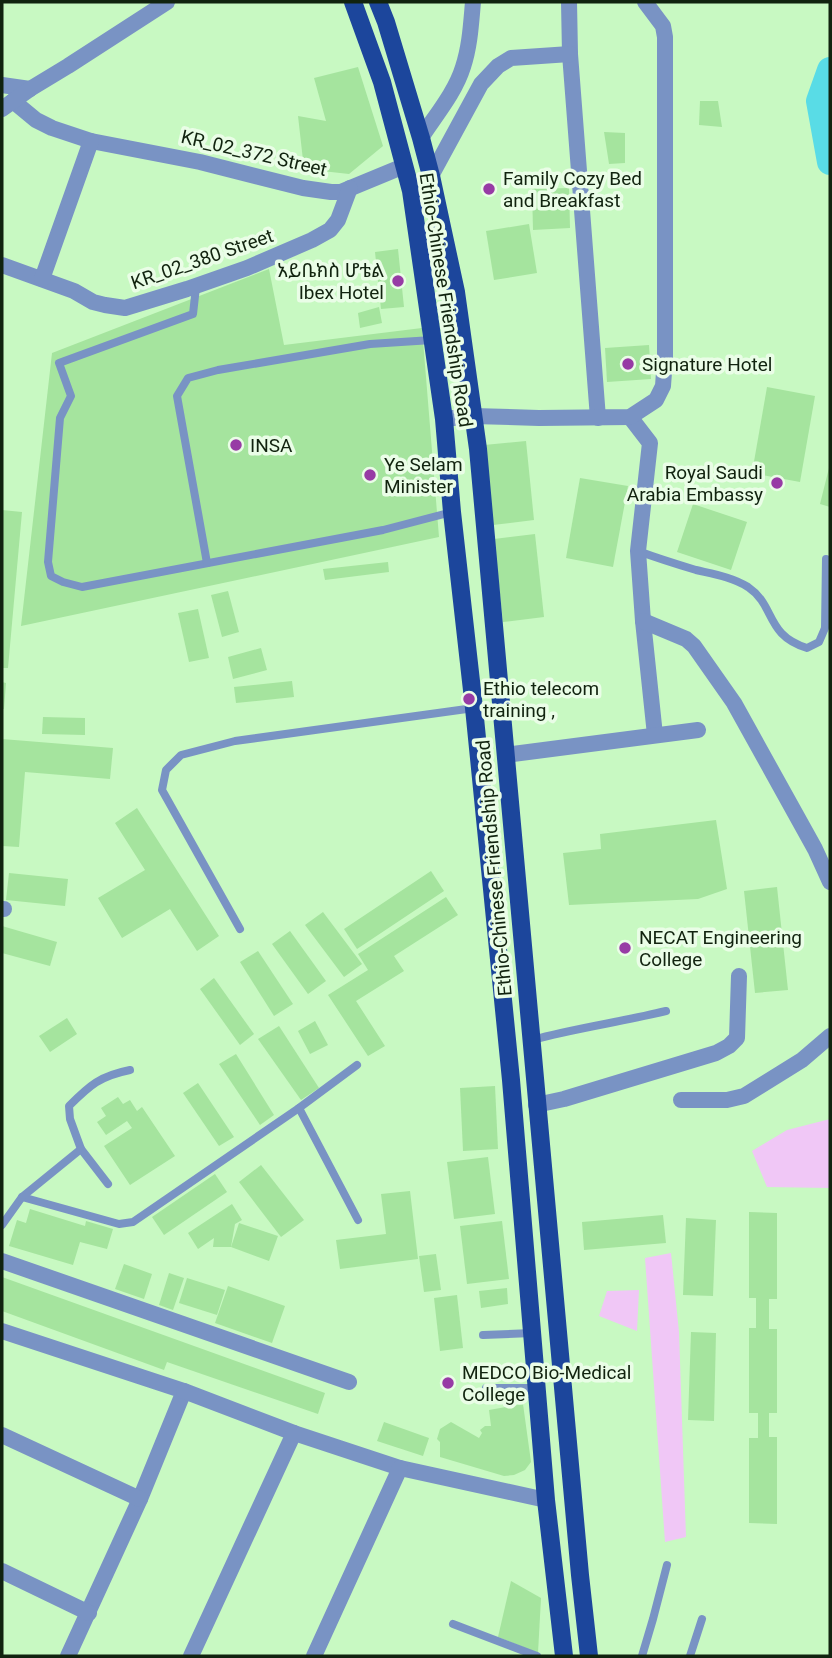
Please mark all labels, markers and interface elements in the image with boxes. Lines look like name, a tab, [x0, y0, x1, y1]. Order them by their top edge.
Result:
street label: KR_02_372 Street	[179, 125, 329, 181]
place label: Family Cozy Bed and Breakfast	[503, 167, 642, 212]
street label: Ethio-Chinese Friendship Road	[415, 171, 477, 429]
marker: Family Cozy Bed and Breakfast	[481, 181, 497, 197]
street label: KR_02_380 Street	[128, 224, 276, 294]
place label: አይቤክስ ሆቴል Ibex Hotel	[277, 259, 384, 304]
marker: አይቤክስ ሆቴል Ibex Hotel	[390, 273, 406, 289]
place label: Signature Hotel	[642, 353, 772, 376]
marker: Signature Hotel	[620, 356, 636, 372]
place label: INSA	[250, 434, 293, 457]
marker: INSA	[228, 437, 244, 453]
place label: Ye Selam Minister	[384, 453, 463, 498]
place label: Royal Saudi Arabia Embassy	[627, 461, 763, 506]
marker: Ye Selam Minister	[362, 467, 378, 483]
marker: Royal Saudi Arabia Embassy	[769, 475, 785, 491]
place label: Ethio telecom training ,	[483, 677, 599, 722]
marker: Ethio telecom training ,	[461, 691, 477, 707]
street label: Ethio-Chinese Friendship Road	[471, 739, 517, 997]
place label: NECAT Engineering College	[639, 926, 802, 971]
marker: NECAT Engineering College	[617, 940, 633, 956]
place label: MEDCO Bio-Medical College	[462, 1361, 631, 1406]
marker: MEDCO Bio-Medical College	[440, 1375, 456, 1391]

